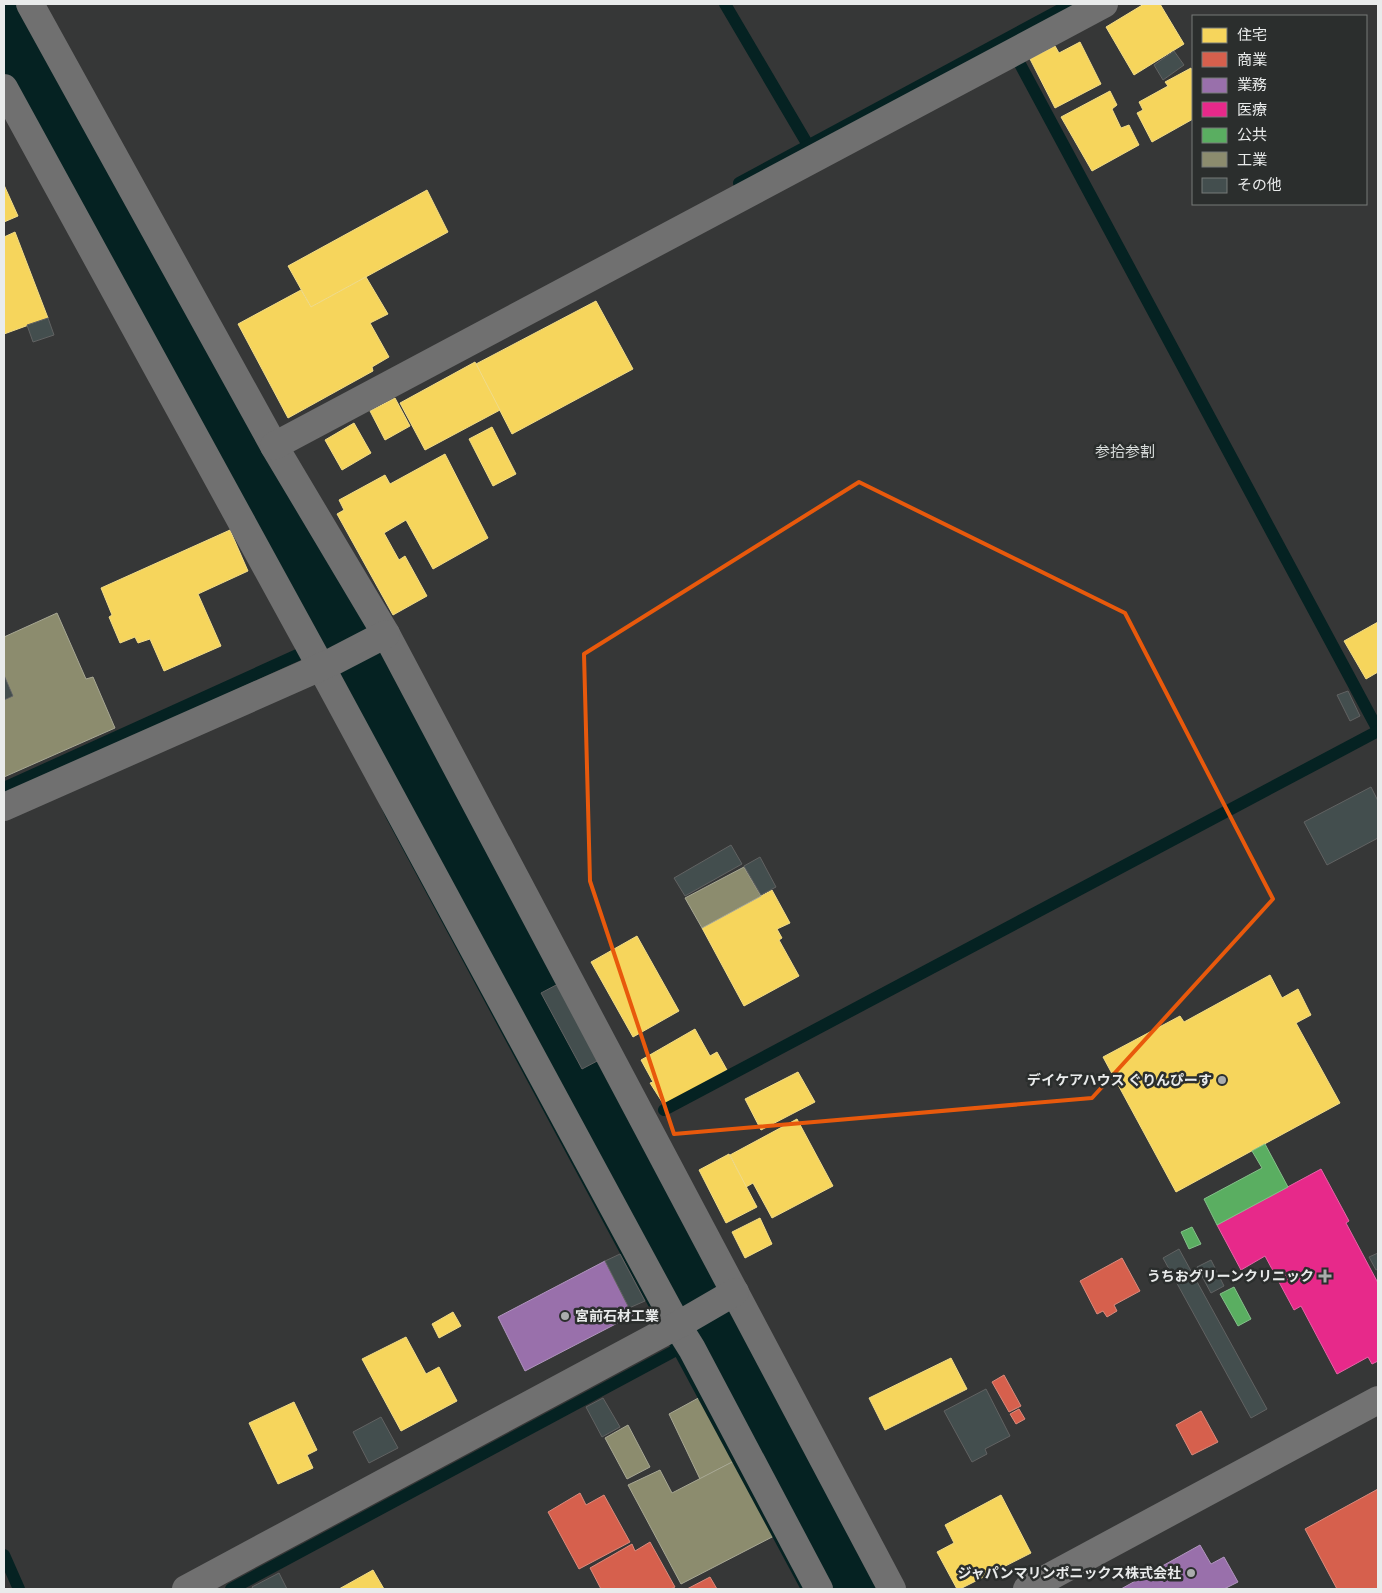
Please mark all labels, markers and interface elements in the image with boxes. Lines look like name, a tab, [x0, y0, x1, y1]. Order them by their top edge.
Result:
legend	[1192, 15, 1367, 205]
text: 住宅	[1237, 25, 1267, 44]
text: 商業	[1237, 50, 1267, 69]
text: 業務	[1237, 75, 1267, 94]
text: 医療	[1237, 100, 1267, 119]
text: 公共	[1237, 125, 1267, 144]
text: 工業	[1237, 150, 1267, 169]
text: その他	[1237, 175, 1282, 194]
district label: 参拾参割	[1095, 442, 1155, 461]
place label: デイケアハウス ぐりんぴーす	[1027, 1071, 1212, 1089]
marker: デイケアハウス ぐりんぴーす	[1216, 1074, 1228, 1086]
place label: うちおグリーンクリニック	[1147, 1267, 1314, 1285]
marker: うちおグリーンクリニック	[1318, 1269, 1332, 1283]
place label: 宮前石材工業	[575, 1307, 659, 1325]
marker: 宮前石材工業	[559, 1310, 571, 1322]
place label: ジャパンマリンポニックス株式会社	[957, 1564, 1181, 1582]
marker: ジャパンマリンポニックス株式会社	[1185, 1567, 1197, 1579]

